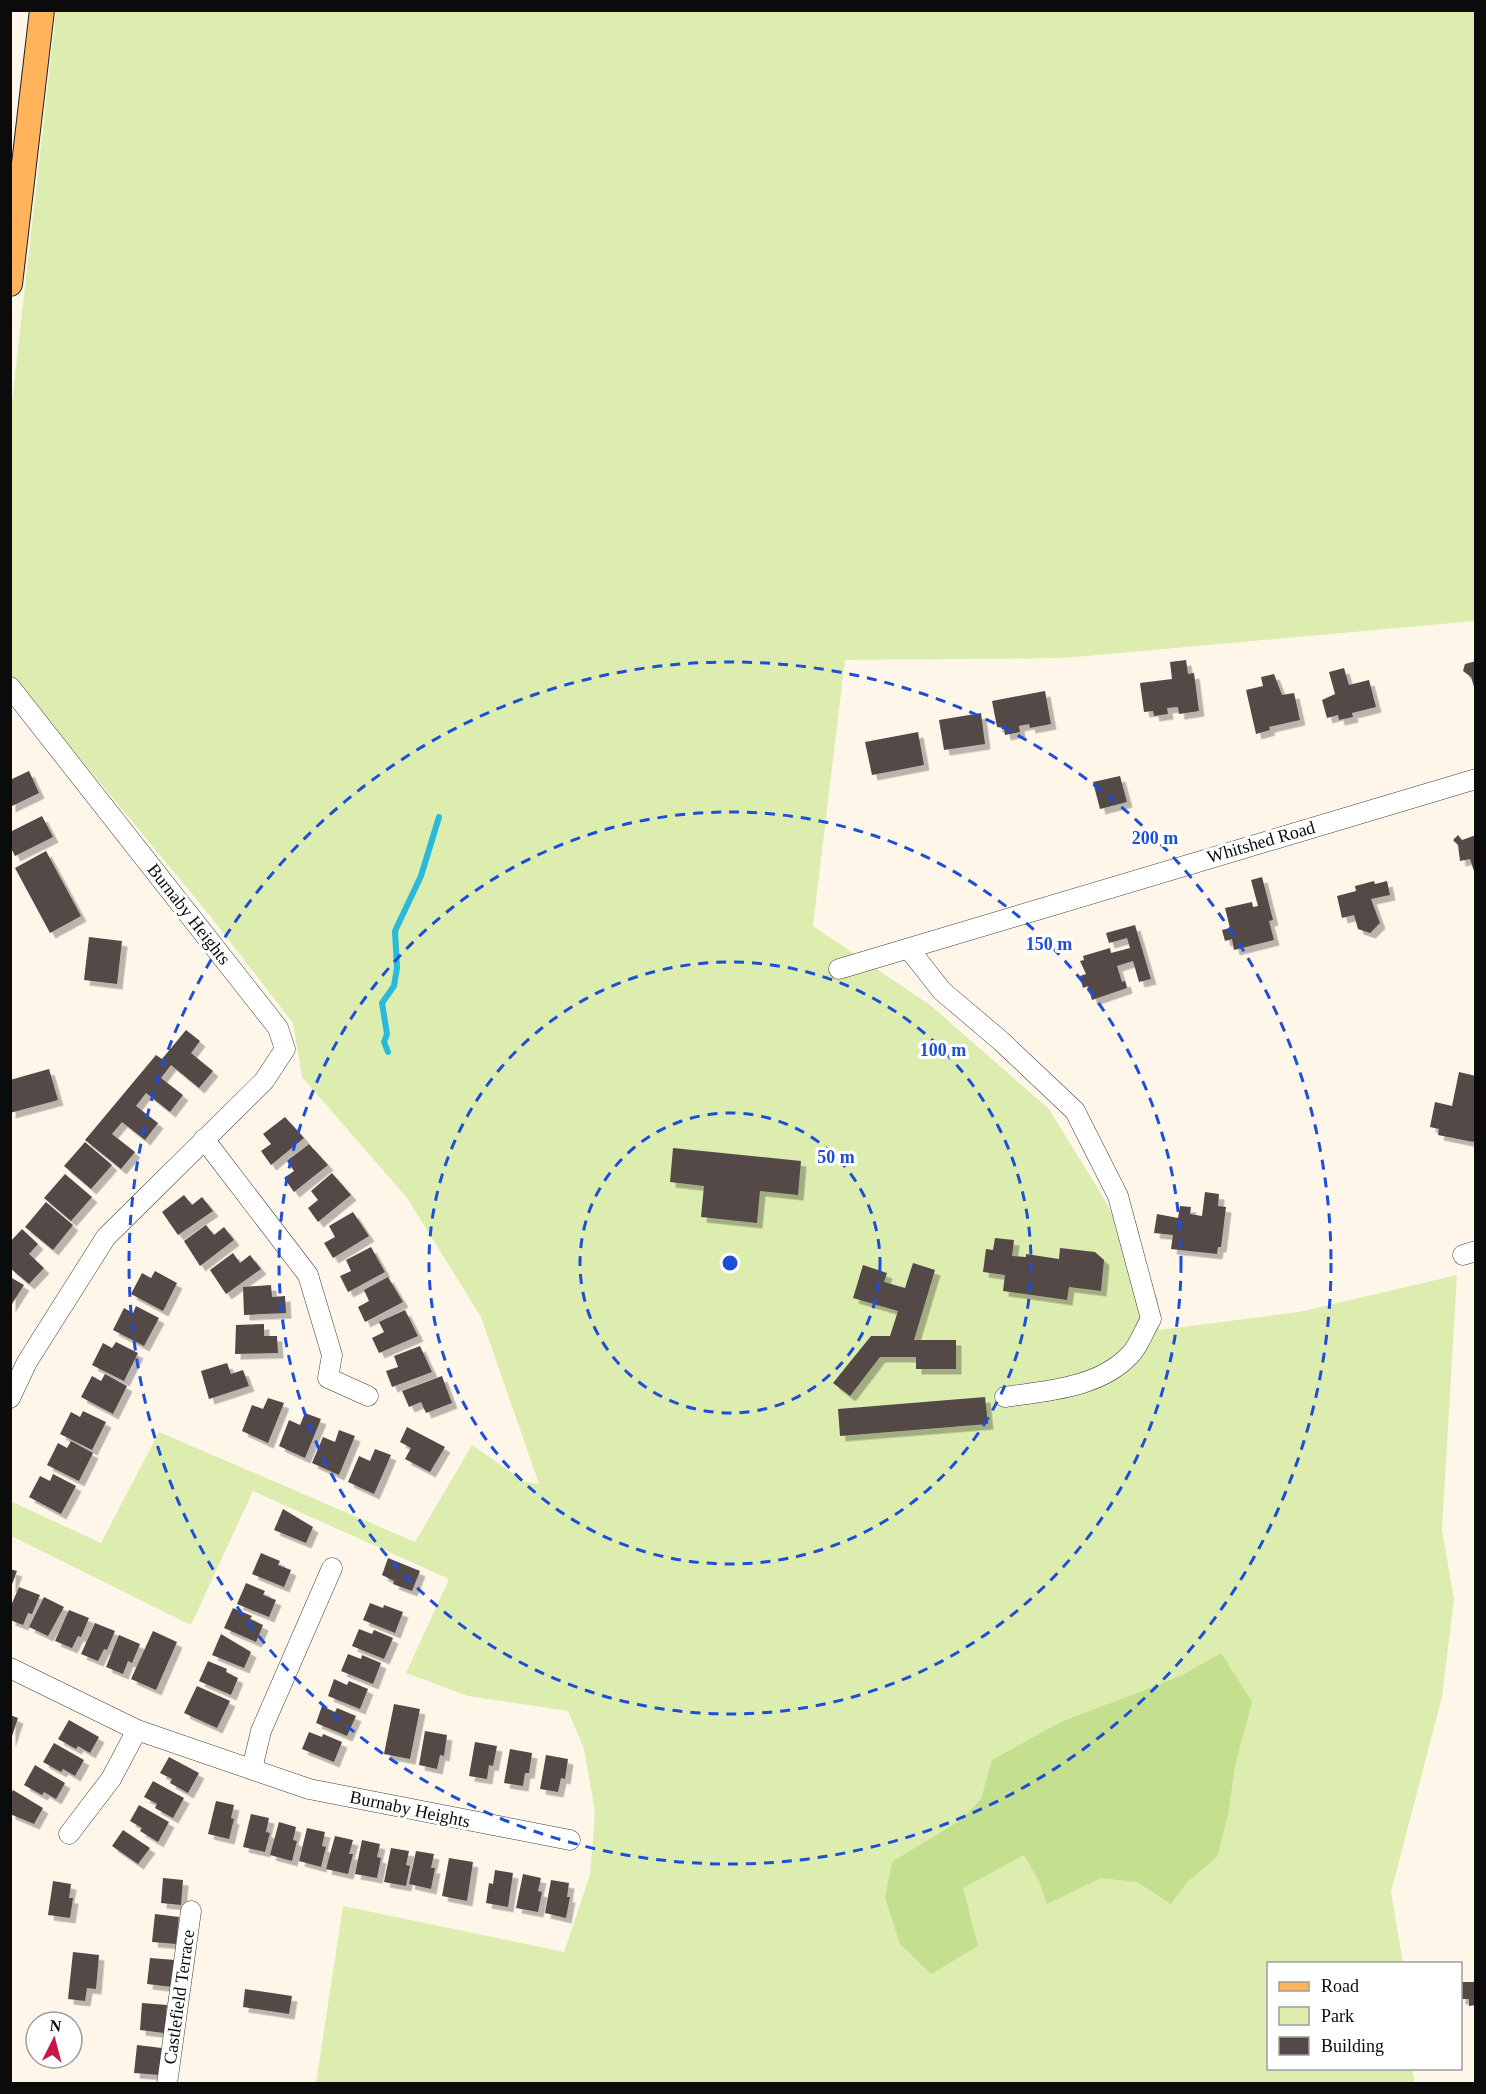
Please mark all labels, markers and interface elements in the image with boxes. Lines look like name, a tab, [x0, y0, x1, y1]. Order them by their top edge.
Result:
street label: Whitshed Road	[1205, 817, 1317, 867]
text: 200 m	[1132, 828, 1178, 848]
street label: Burnaby Heights	[143, 860, 235, 968]
text: 150 m	[1026, 934, 1072, 954]
text: 100 m	[920, 1040, 966, 1060]
text: 50 m	[817, 1147, 855, 1167]
centre of rings	[720, 1253, 740, 1273]
street label: Burnaby Heights	[348, 1786, 472, 1832]
street label: Castlefield Terrace	[160, 1928, 198, 2066]
legend	[1267, 1962, 1462, 2070]
text: Road	[1321, 1976, 1359, 1996]
text: Park	[1321, 2006, 1354, 2026]
north arrow	[24, 2010, 84, 2070]
text: N	[49, 2017, 63, 2035]
text: Building	[1321, 2036, 1384, 2056]

